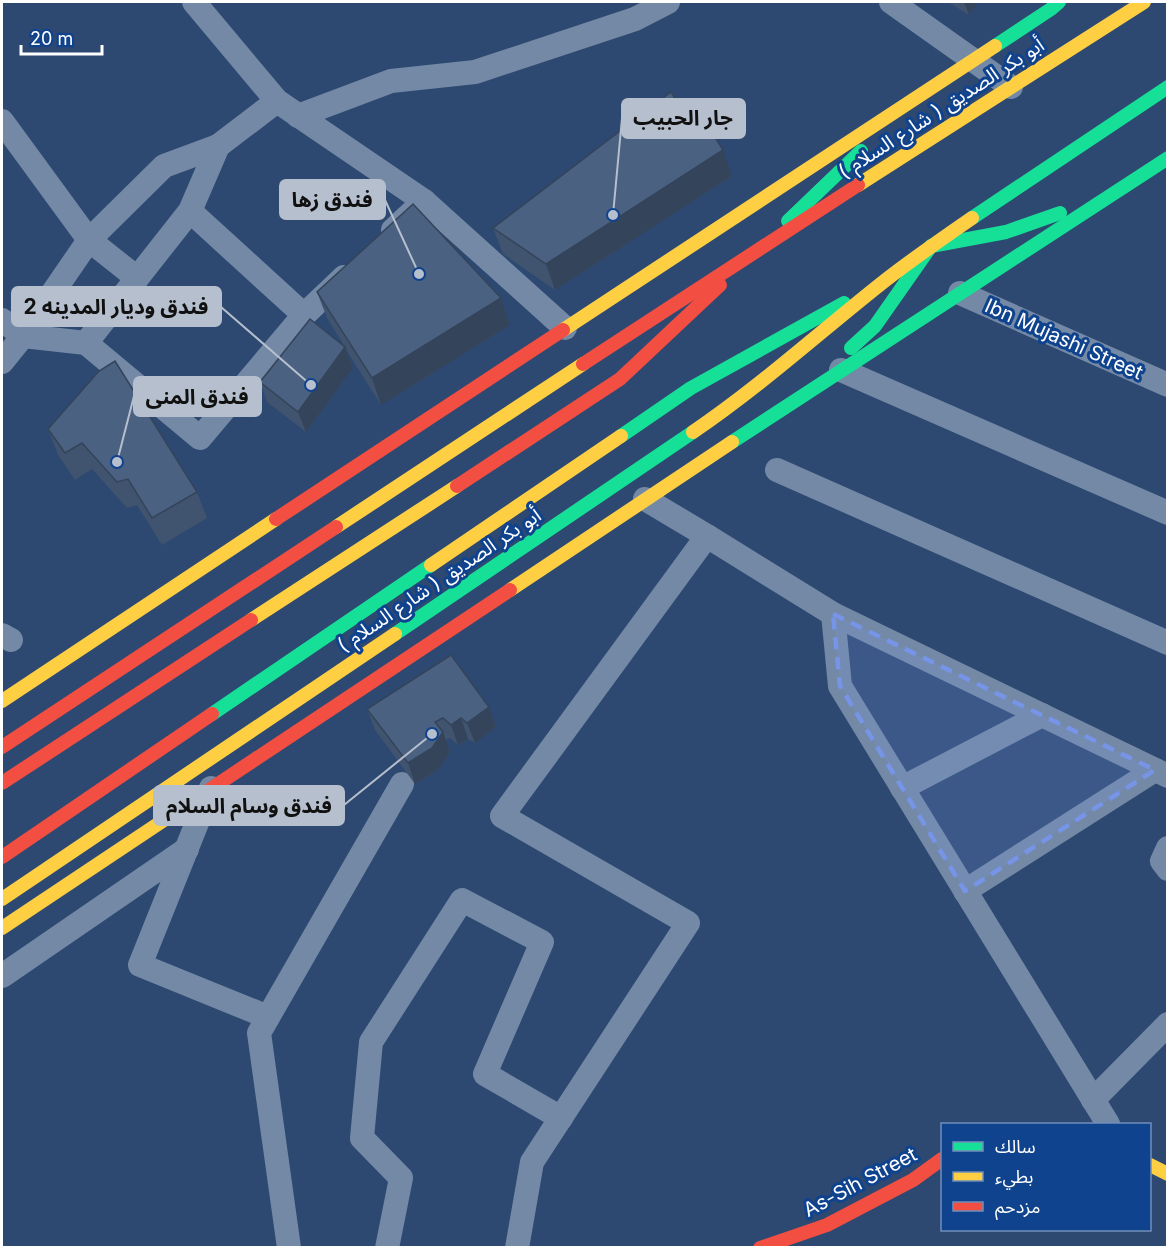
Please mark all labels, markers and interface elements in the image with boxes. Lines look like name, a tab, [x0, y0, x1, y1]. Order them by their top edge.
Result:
scale bar	[21, 18, 102, 56]
text: 20 m	[30, 28, 73, 49]
street label: ( شارع السلام ) أبو بكر الصديق	[834, 32, 1050, 186]
callout: جار الحبيب	[622, 99, 745, 138]
text: جار الحبيب	[633, 105, 733, 130]
callout: فندق زها	[280, 180, 385, 219]
text: فندق زها	[292, 187, 373, 212]
callout: فندق وديار المدينه 2	[12, 287, 221, 326]
street label: Ibn Mujashi Street	[981, 293, 1147, 385]
text: فندق وديار المدينه 2	[24, 294, 208, 319]
callout: فندق المنى	[134, 377, 261, 416]
text: فندق المنى	[145, 384, 249, 409]
street label: ( شارع السلام ) أبو بكر الصديق	[333, 503, 547, 660]
callout: فندق وسام السلام	[154, 786, 344, 825]
text: فندق وسام السلام	[166, 793, 332, 822]
legend	[941, 1123, 1151, 1231]
text: سالك	[995, 1136, 1036, 1157]
street label: As-Sih Street	[799, 1142, 921, 1222]
text: بطيء	[995, 1166, 1033, 1190]
text: مزدحم	[995, 1196, 1040, 1220]

